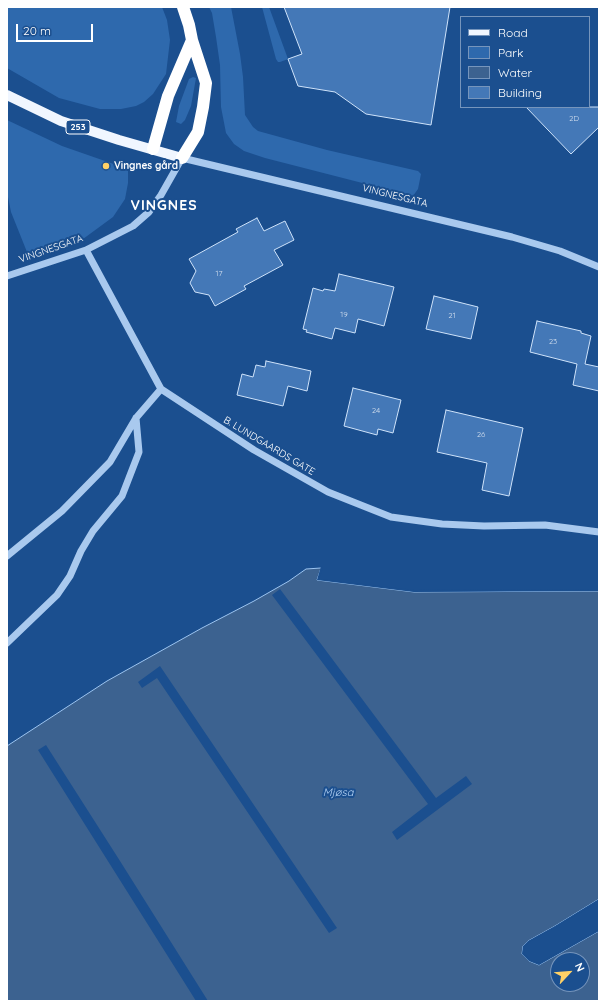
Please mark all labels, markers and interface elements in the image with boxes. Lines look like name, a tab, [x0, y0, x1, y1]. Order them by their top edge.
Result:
scale bar	[18, 16, 95, 42]
legend	[460, 16, 590, 108]
text: 20 m	[23, 23, 51, 38]
text: Road	[498, 25, 528, 40]
text: Park	[498, 45, 523, 60]
text: Water	[498, 65, 532, 80]
text: Building	[498, 85, 542, 100]
house number: 2D	[569, 114, 579, 124]
road number: 253	[66, 120, 90, 134]
place label: Vingnes gård	[114, 160, 178, 172]
marker: Vingnes gård	[101, 161, 111, 171]
street label: VINGNESGATA	[361, 182, 429, 210]
district label: VINGNES	[130, 198, 198, 214]
street label: VINGNESGATA	[17, 232, 85, 266]
house number: 17	[215, 269, 223, 279]
house number: 19	[340, 310, 348, 320]
house number: 21	[448, 311, 456, 321]
house number: 23	[549, 337, 557, 347]
house number: 24	[372, 406, 380, 416]
street label: B. LUNDGAARDS GATE	[221, 414, 317, 478]
house number: 26	[477, 430, 485, 440]
water label: Mjøsa	[323, 786, 353, 800]
north arrow	[550, 952, 590, 992]
text: N	[572, 960, 588, 974]

